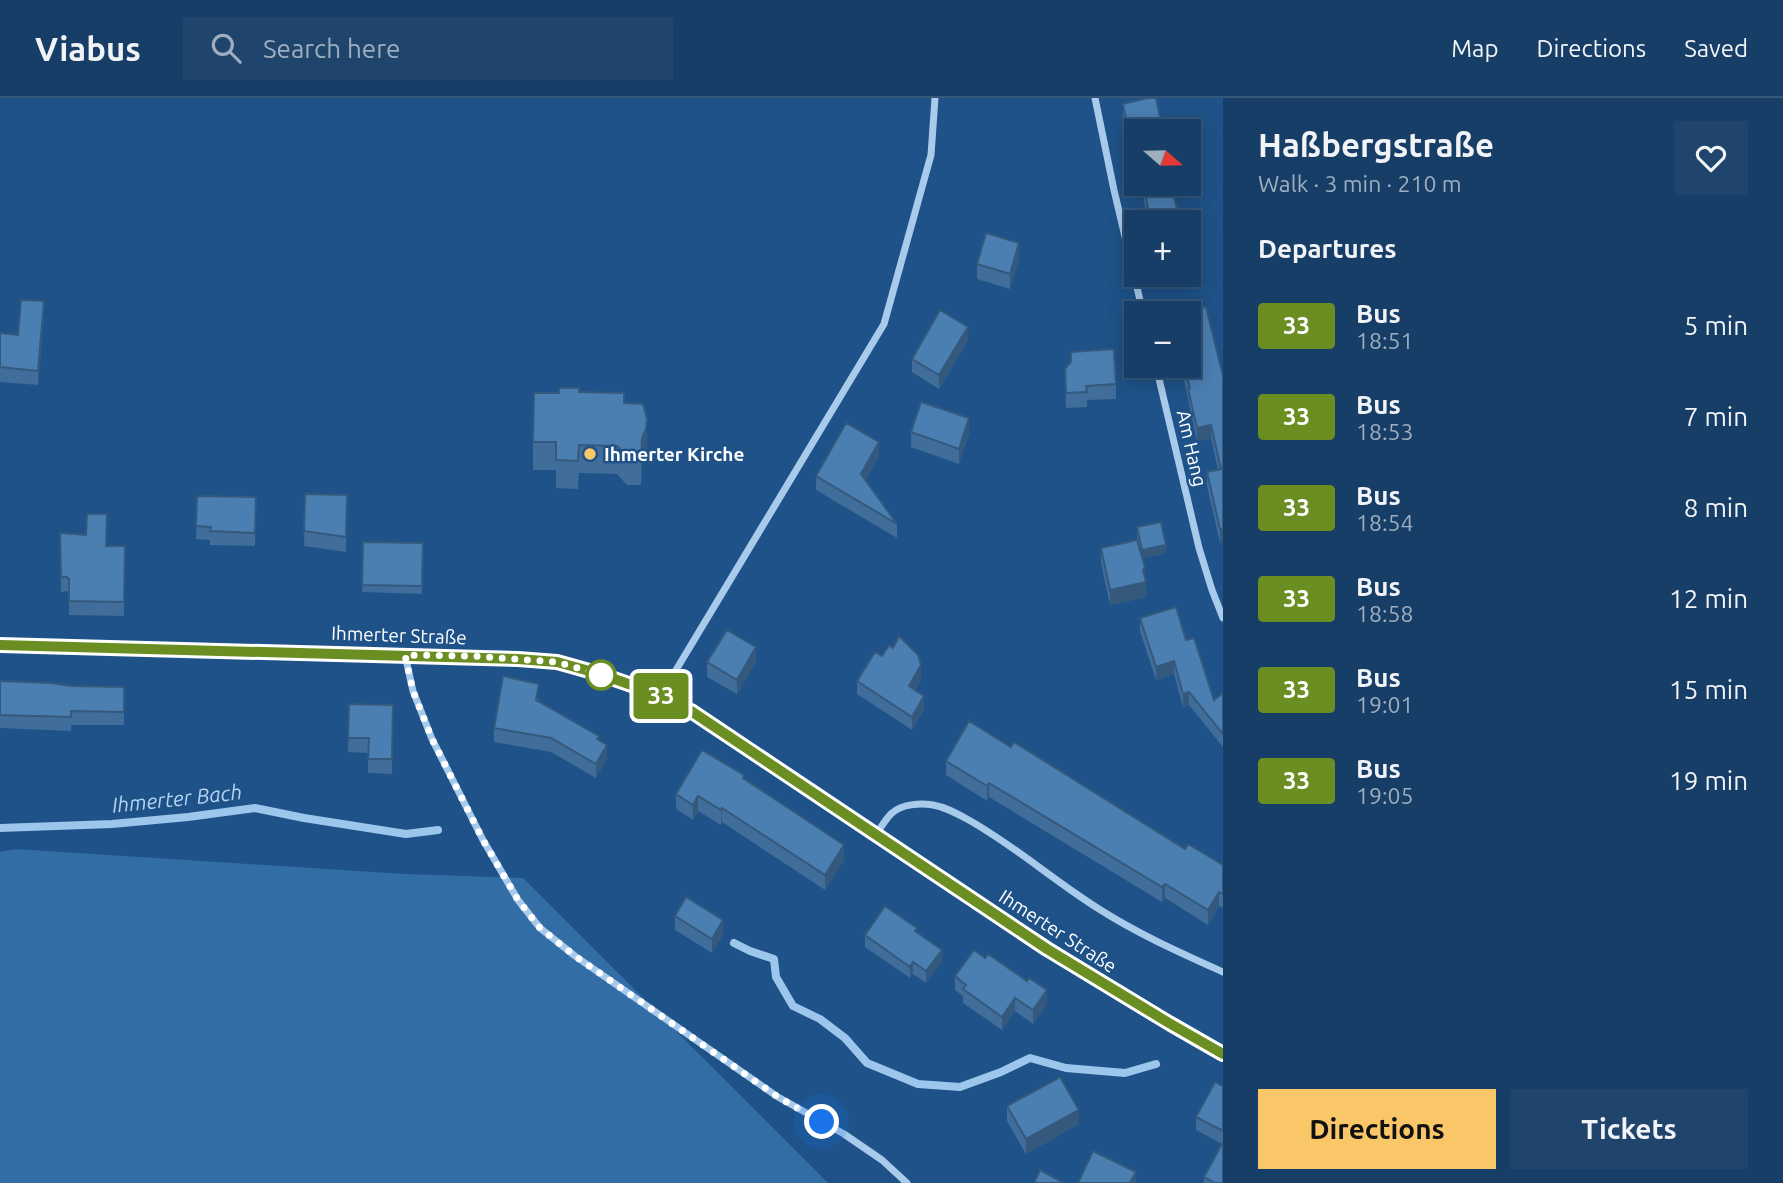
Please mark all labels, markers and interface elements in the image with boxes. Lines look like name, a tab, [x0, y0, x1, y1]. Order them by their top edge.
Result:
search box	[183, 17, 673, 80]
icon: search	[207, 29, 245, 67]
text: Viabus	[35, 30, 141, 67]
text: Search here	[263, 34, 400, 63]
text: Map	[1451, 35, 1498, 62]
text: Directions	[1536, 35, 1646, 62]
text: Saved	[1684, 35, 1748, 62]
north arrow	[1124, 119, 1200, 196]
map controls	[1124, 119, 1201, 378]
button: heart	[1674, 121, 1748, 195]
text: Haßbergstraße	[1258, 126, 1494, 163]
text: Walk · 3 min · 210 m	[1258, 171, 1462, 196]
button: +	[1124, 210, 1201, 287]
text: Departures	[1258, 234, 1396, 263]
text: Bus	[1356, 299, 1401, 328]
button: −	[1124, 301, 1201, 378]
text: 5 min	[1684, 311, 1748, 340]
text: 33	[1283, 312, 1310, 339]
text: 18:51	[1356, 328, 1414, 353]
text: Bus	[1356, 390, 1401, 419]
text: 7 min	[1684, 402, 1748, 431]
text: 33	[1283, 403, 1310, 430]
street label: Am Hang	[1173, 408, 1211, 488]
text: 18:53	[1356, 419, 1414, 444]
place label: Ihmerter Kirche	[604, 443, 744, 465]
marker: Ihmerter Kirche	[582, 446, 598, 462]
text: Bus	[1356, 481, 1401, 510]
text: 8 min	[1684, 493, 1748, 522]
text: 33	[1283, 494, 1310, 521]
text: 18:54	[1356, 510, 1414, 535]
text: Bus	[1356, 572, 1401, 601]
text: 12 min	[1669, 584, 1748, 613]
text: 33	[1283, 585, 1310, 612]
text: 18:58	[1356, 601, 1414, 626]
street label: Ihmerter Straße	[331, 622, 467, 648]
unlabelled marker	[586, 660, 616, 690]
text: Bus	[1356, 663, 1401, 692]
line badge: 33	[630, 673, 692, 719]
text: 15 min	[1669, 675, 1748, 704]
text: 33	[1283, 676, 1310, 703]
text: 33	[647, 682, 675, 709]
text: 19:01	[1356, 692, 1414, 717]
text: Bus	[1356, 754, 1401, 783]
text: 19 min	[1669, 766, 1748, 795]
text: 33	[1283, 767, 1310, 794]
water label: Ihmerter Bach	[111, 779, 243, 817]
text: 19:05	[1356, 783, 1414, 808]
street label: Ihmerter Straße	[995, 885, 1121, 977]
button: Directions	[1258, 1089, 1496, 1169]
button: Tickets	[1510, 1089, 1748, 1169]
your location	[804, 1104, 839, 1139]

